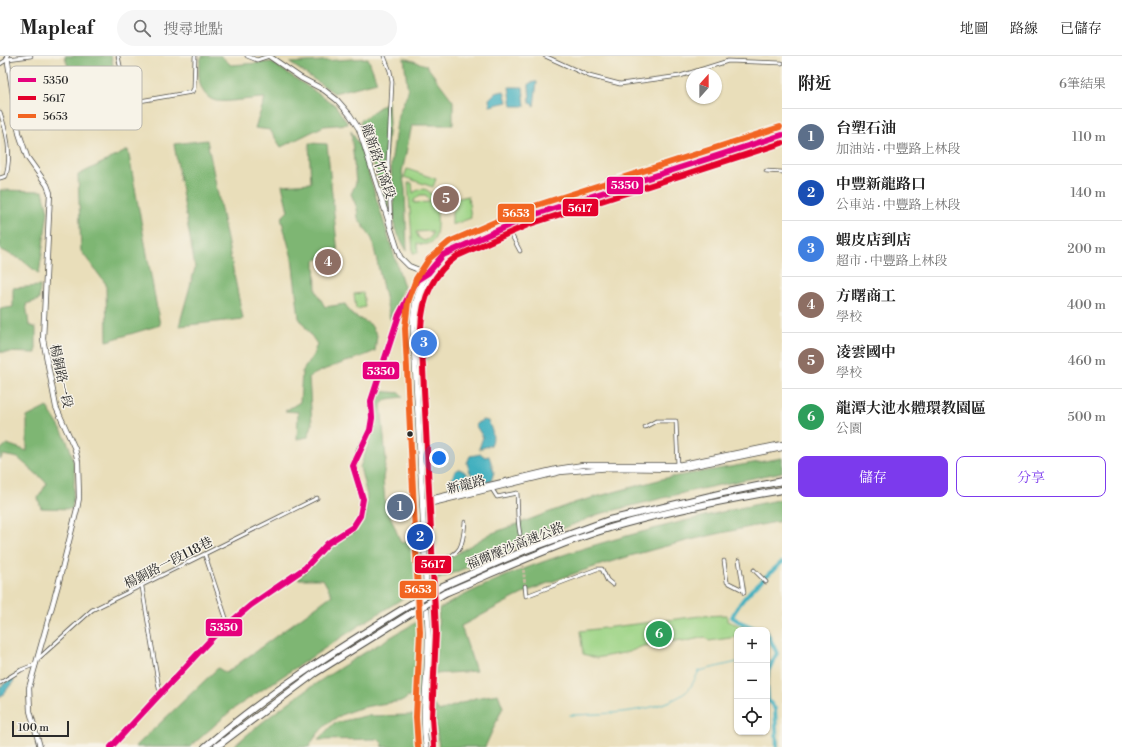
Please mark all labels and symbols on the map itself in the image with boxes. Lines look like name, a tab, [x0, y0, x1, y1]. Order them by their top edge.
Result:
legend	[10, 66, 142, 130]
north arrow	[686, 68, 722, 104]
text: 5350	[43, 74, 69, 88]
text: 5617	[43, 92, 66, 106]
text: 5653	[43, 110, 68, 124]
street label: 龍新路竹窩段	[358, 122, 398, 201]
line badge: 5350	[606, 176, 644, 195]
text: 5350	[611, 179, 639, 193]
pin: 5	[433, 184, 459, 214]
line badge: 5617	[562, 198, 599, 217]
text: 5617	[568, 202, 593, 216]
line badge: 5653	[497, 203, 535, 223]
text: 5653	[502, 207, 530, 221]
pin: 4	[315, 247, 341, 277]
pin: 3	[411, 328, 437, 358]
street label: 楊銅路一段	[46, 343, 76, 410]
line badge: 5350	[362, 361, 400, 380]
text: 5350	[367, 365, 395, 379]
unlabelled marker	[405, 429, 415, 439]
your location	[429, 448, 449, 468]
street label: 新龍路	[445, 472, 487, 497]
pin: 1	[387, 492, 413, 522]
street label: 福爾摩沙高速公路	[464, 519, 567, 573]
pin: 2	[407, 522, 433, 552]
street label: 楊銅路一段118巷	[121, 534, 215, 592]
line badge: 5617	[414, 555, 452, 574]
text: 5617	[421, 558, 446, 572]
line badge: 5653	[399, 580, 437, 599]
text: 5653	[404, 583, 432, 597]
line badge: 5350	[205, 618, 243, 637]
pin: 6	[646, 619, 672, 649]
text: 5350	[210, 621, 238, 635]
scale bar	[12, 719, 69, 738]

